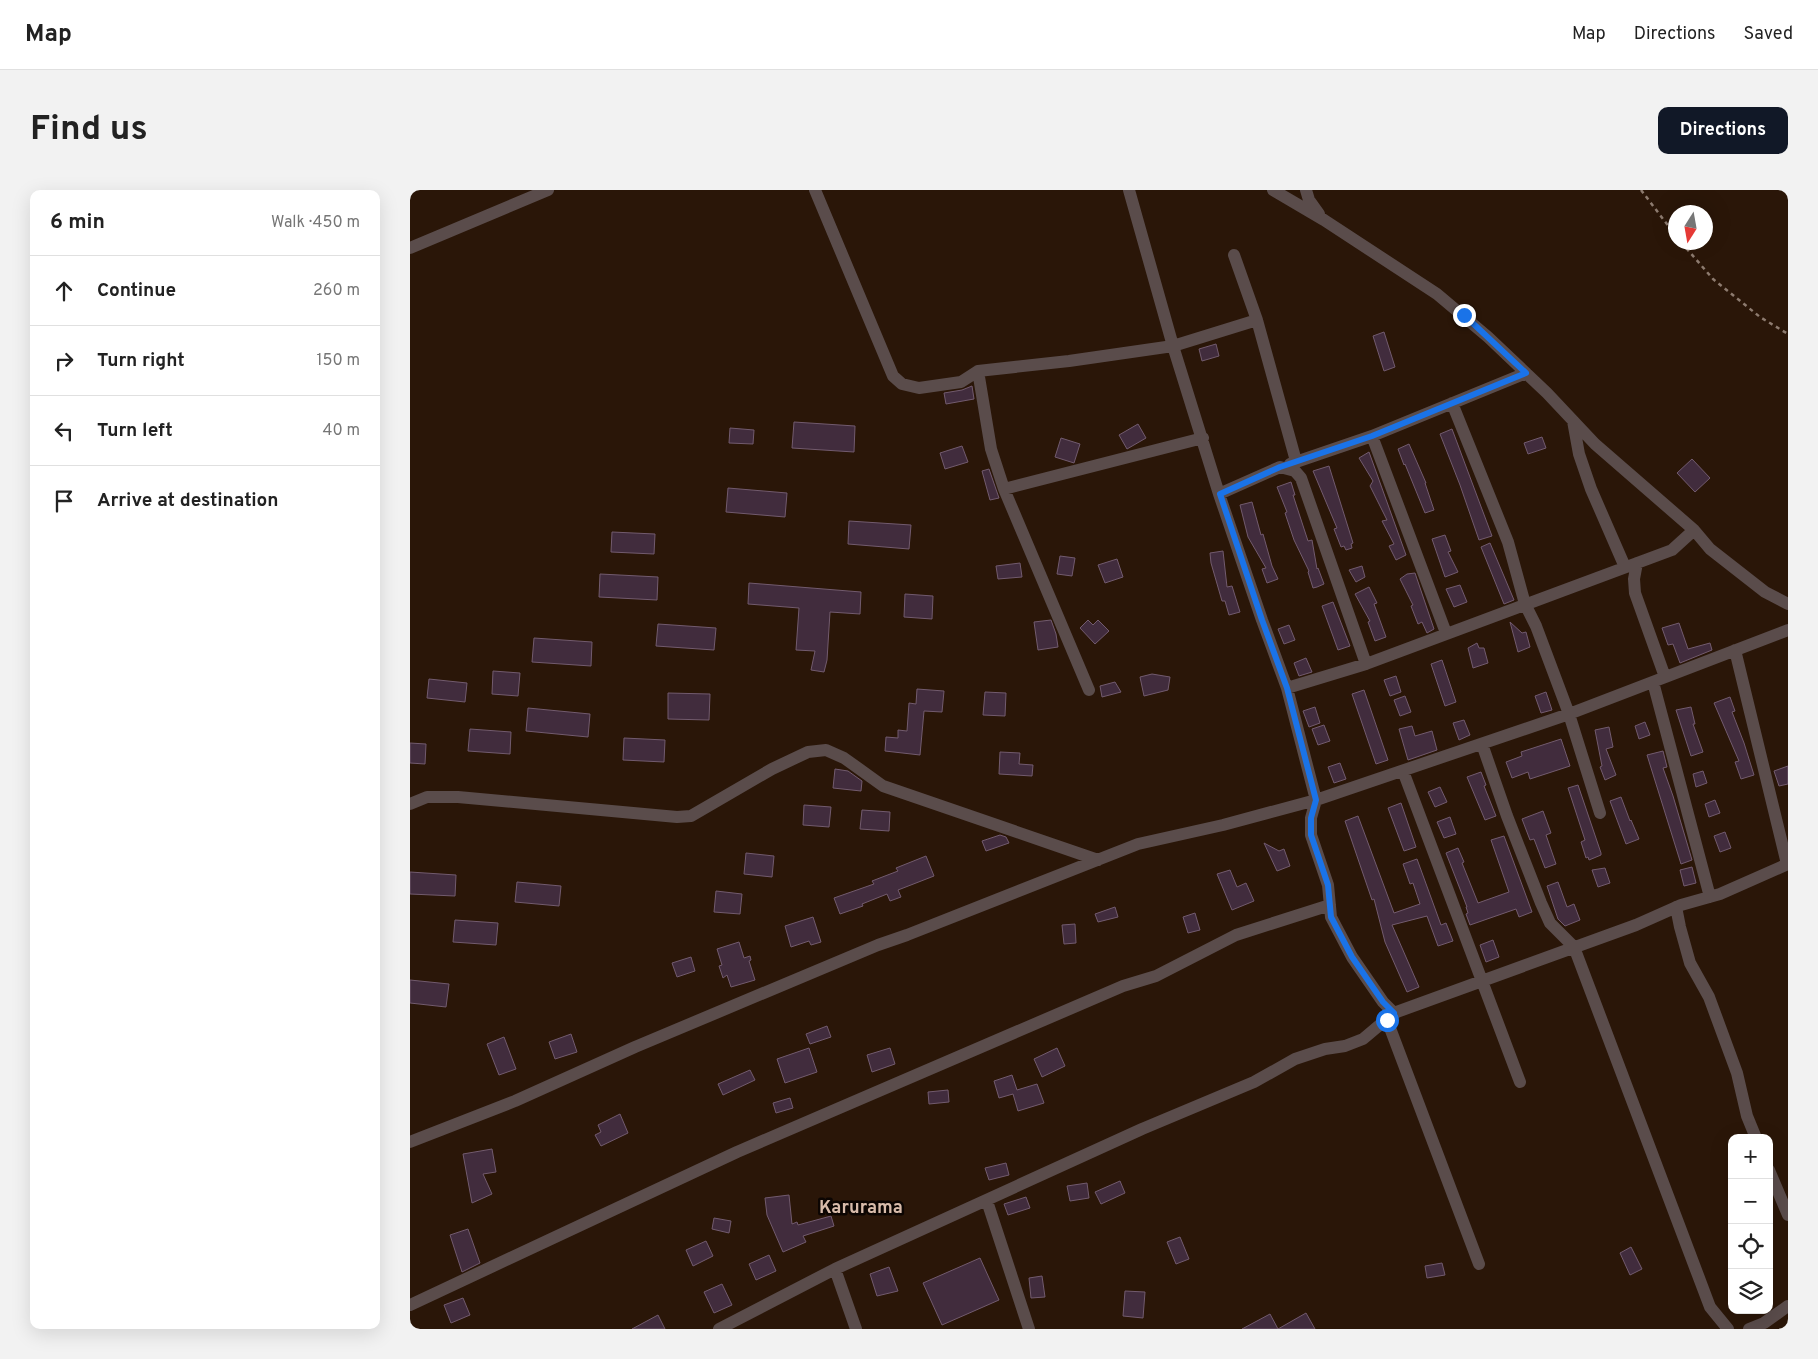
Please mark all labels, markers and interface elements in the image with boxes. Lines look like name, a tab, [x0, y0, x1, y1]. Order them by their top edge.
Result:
text: Map	[25, 20, 72, 50]
text: Map	[1572, 23, 1606, 46]
text: Directions	[1634, 23, 1716, 46]
text: Saved	[1744, 23, 1793, 46]
button: Directions	[1658, 107, 1788, 154]
text: Find us	[30, 108, 148, 152]
north arrow	[1668, 205, 1713, 250]
text: 6 min	[50, 209, 105, 236]
text: Walk · 450 m	[271, 213, 360, 233]
icon: ahead	[50, 277, 78, 305]
text: Continue	[97, 279, 176, 303]
text: 260 m	[313, 281, 360, 301]
route end	[1453, 304, 1476, 327]
icon: right	[50, 347, 78, 375]
text: Turn right	[97, 349, 185, 373]
text: 150 m	[317, 351, 360, 371]
icon: left	[50, 417, 78, 445]
text: Turn left	[97, 419, 173, 443]
text: 40 m	[322, 421, 360, 441]
icon: arrive	[50, 487, 78, 515]
text: Arrive at destination	[97, 489, 278, 513]
route start	[1376, 1009, 1399, 1032]
map controls	[1728, 1134, 1773, 1314]
button: +	[1728, 1134, 1773, 1179]
button: −	[1728, 1179, 1773, 1224]
district label: Karurama	[819, 1197, 903, 1220]
button: locate	[1728, 1224, 1773, 1269]
button: layers	[1728, 1269, 1773, 1314]

